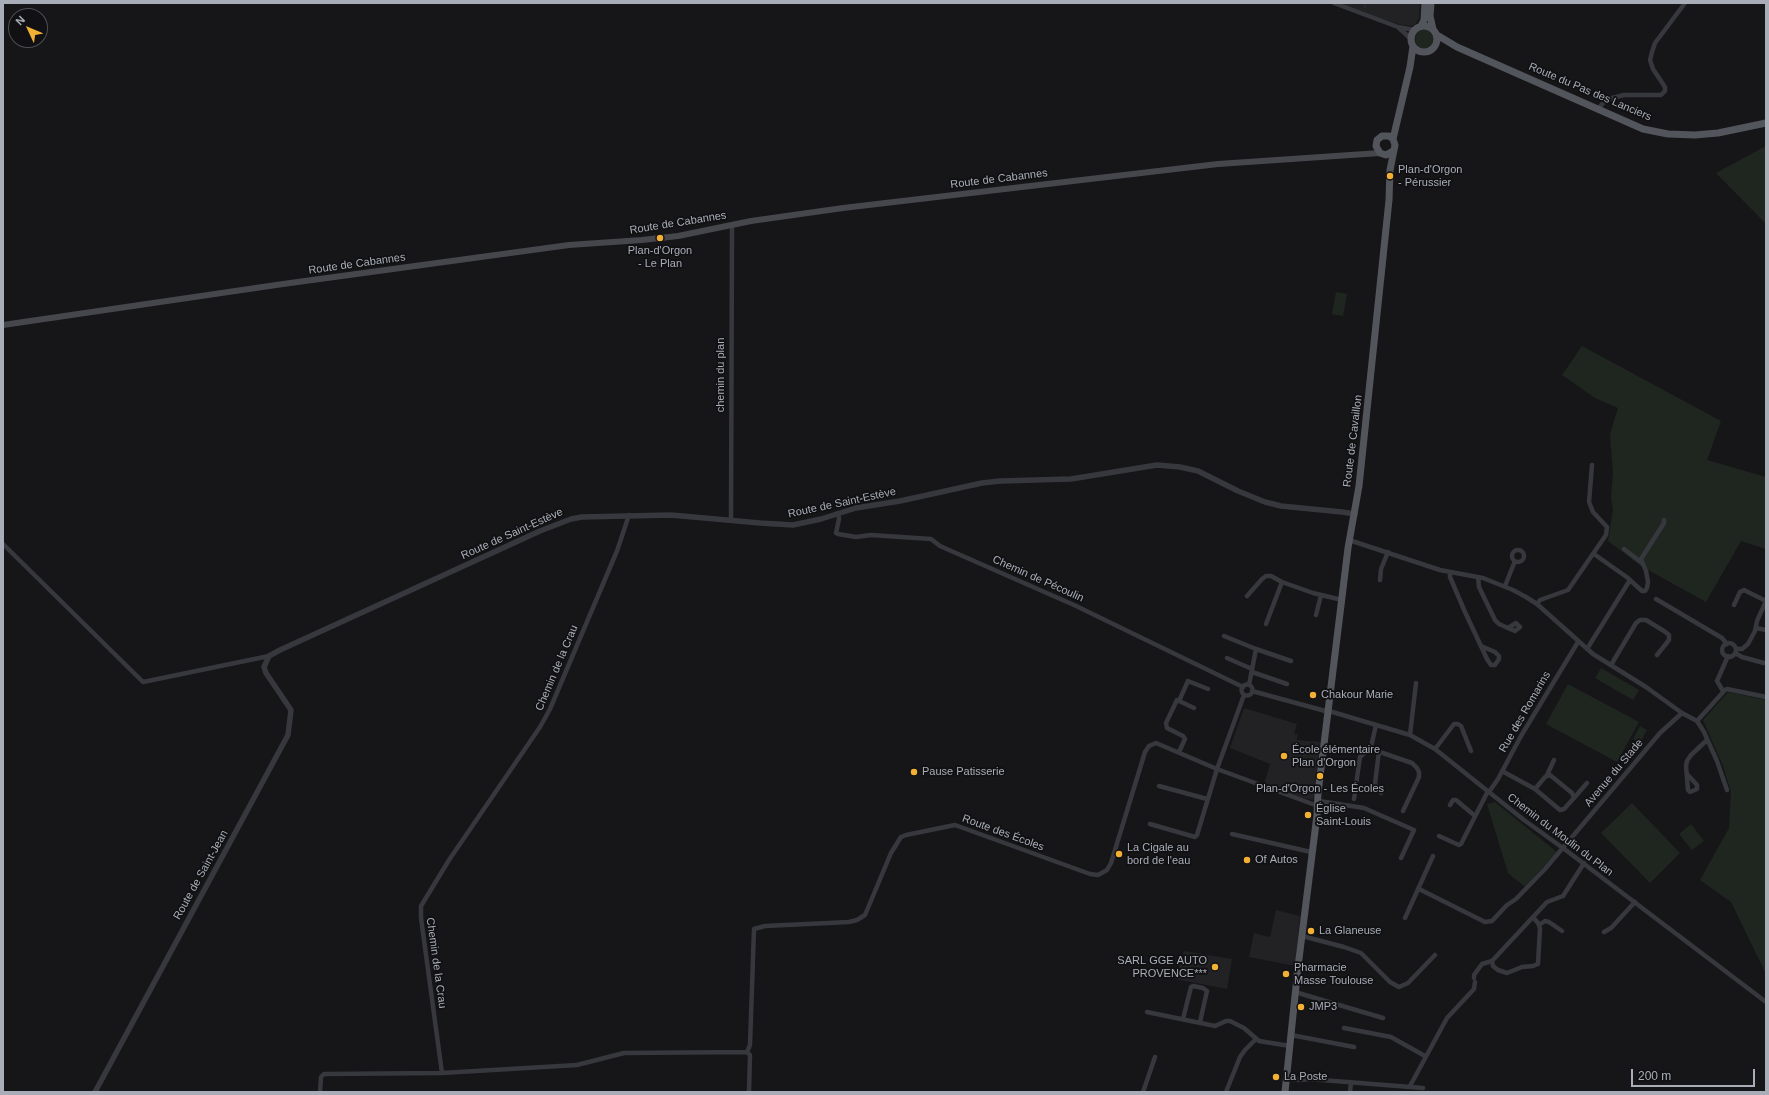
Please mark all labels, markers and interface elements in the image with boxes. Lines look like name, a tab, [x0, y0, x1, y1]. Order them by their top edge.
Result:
north arrow	[8, 8, 48, 48]
text: N	[13, 13, 27, 27]
street label: Route du Pas des Lanciers	[1527, 60, 1653, 124]
place label: Plan-d'Orgon - Pérussier	[1398, 163, 1462, 189]
street label: Route de Cabannes	[950, 166, 1048, 192]
marker: Plan-d'Orgon - Pérussier	[1385, 171, 1395, 181]
street label: Route de Cabannes	[629, 209, 727, 237]
marker: Plan-d'Orgon - Le Plan	[655, 233, 665, 243]
place label: Plan-d'Orgon - Le Plan	[628, 244, 692, 270]
street label: Route de Cabannes	[308, 251, 406, 277]
street label: chemin du plan	[714, 338, 728, 412]
street label: Route de Cavaillon	[1341, 394, 1365, 488]
street label: Route de Saint-Estève	[787, 485, 897, 521]
street label: Route de Saint-Estève	[459, 506, 565, 562]
street label: Chemin de Pécoulin	[990, 553, 1086, 605]
street label: Chemin de la Crau	[533, 623, 581, 713]
street label: Rue des Romarins	[1497, 669, 1553, 755]
place label: Chakour Marie	[1321, 688, 1393, 702]
marker: Chakour Marie	[1308, 690, 1318, 700]
street label: Avenue du Stade	[1582, 737, 1646, 809]
place label: École élémentaire Plan d'Orgon	[1292, 743, 1380, 769]
marker: École élémentaire Plan d'Orgon	[1279, 751, 1289, 761]
place label: Pause Patisserie	[922, 765, 1005, 779]
marker: Pause Patisserie	[909, 767, 919, 777]
marker: Plan-d'Orgon - Les Écoles	[1315, 771, 1325, 781]
place label: Plan-d'Orgon - Les Écoles	[1256, 782, 1384, 796]
street label: Chemin du Moulin du Plan	[1505, 791, 1615, 879]
place label: Église Saint-Louis	[1316, 802, 1371, 828]
marker: Église Saint-Louis	[1303, 810, 1313, 820]
street label: Route des Écoles	[960, 812, 1046, 854]
street label: Route de Saint-Jean	[171, 828, 231, 922]
place label: La Cigale au bord de l'eau	[1127, 841, 1190, 867]
marker: La Cigale au bord de l'eau	[1114, 849, 1124, 859]
place label: Of Autos	[1255, 853, 1298, 867]
marker: Of Autos	[1242, 855, 1252, 865]
street label: Chemin de la Crau	[423, 917, 449, 1009]
place label: La Glaneuse	[1319, 924, 1381, 938]
marker: La Glaneuse	[1306, 926, 1316, 936]
place label: SARL GGE AUTO PROVENCE***	[1117, 954, 1207, 980]
place label: Pharmacie Masse Toulouse	[1294, 961, 1373, 987]
marker: SARL GGE AUTO PROVENCE***	[1210, 962, 1220, 972]
marker: Pharmacie Masse Toulouse	[1281, 969, 1291, 979]
place label: JMP3	[1309, 1000, 1337, 1014]
marker: JMP3	[1296, 1002, 1306, 1012]
scale bar	[1633, 1061, 1757, 1087]
text: 200 m	[1638, 1069, 1671, 1083]
place label: La Poste	[1284, 1070, 1327, 1084]
marker: La Poste	[1271, 1072, 1281, 1082]

